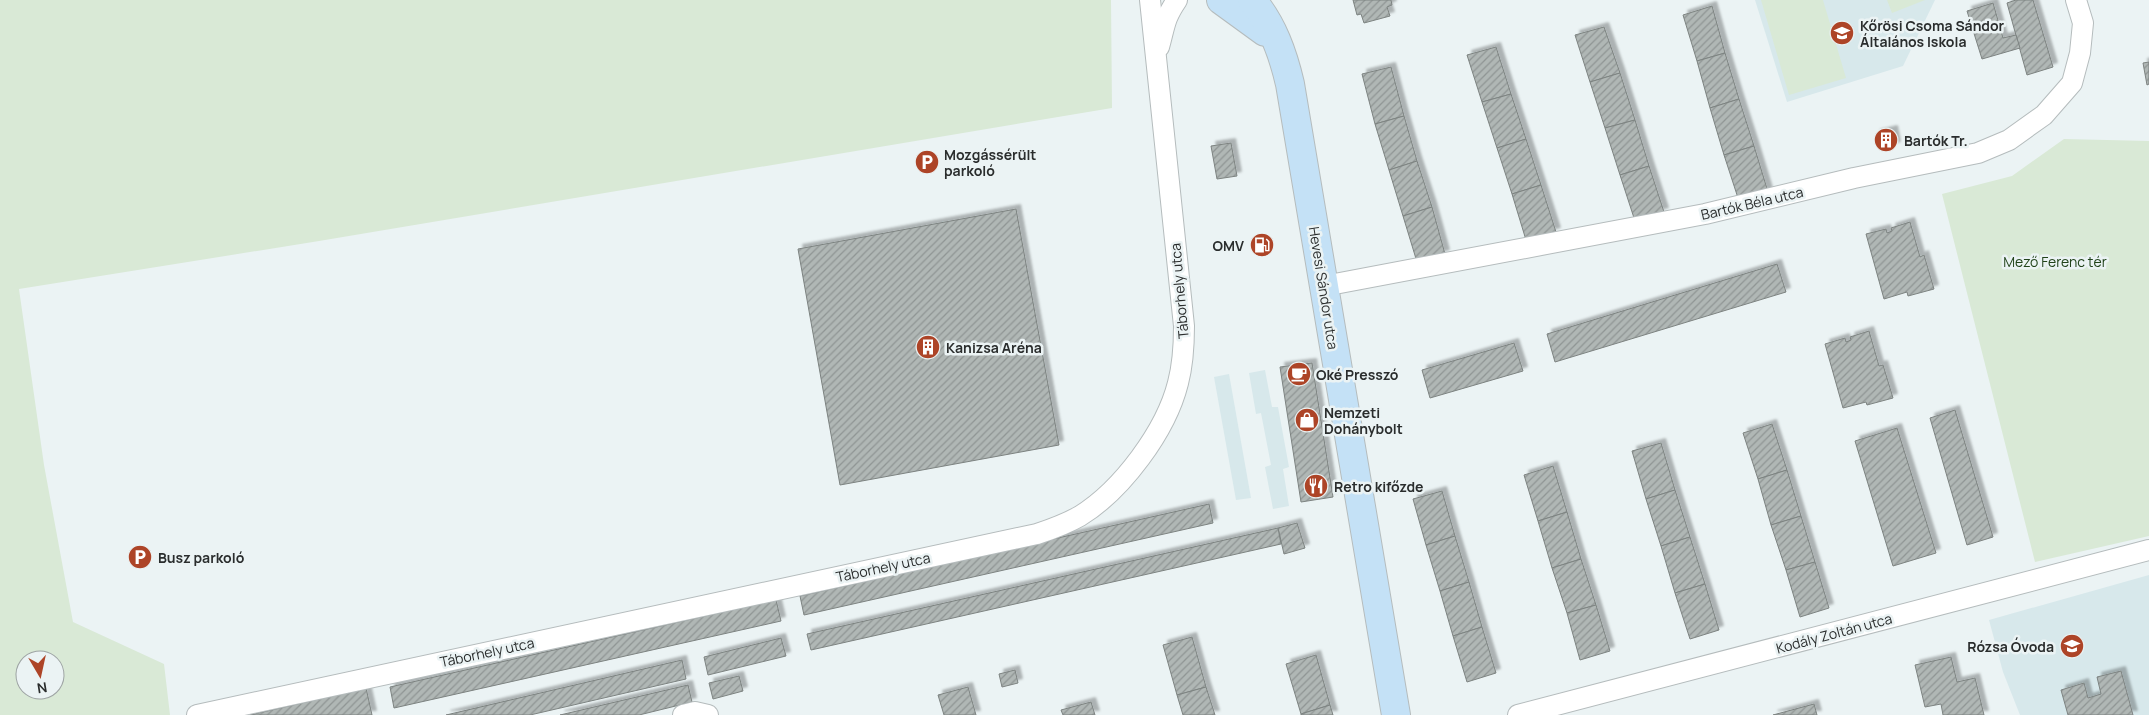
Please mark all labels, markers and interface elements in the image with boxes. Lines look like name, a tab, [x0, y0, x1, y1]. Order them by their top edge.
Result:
place label: Kőrösi Csoma Sándor Általános Iskola	[1860, 16, 2005, 51]
school or university icon: Kőrösi Csoma Sándor Általános Iskola	[1829, 20, 1855, 46]
building icon: Bartók Tr.	[1873, 127, 1899, 153]
place label: Bartók Tr.	[1904, 131, 1968, 150]
place label: Mozgássérült parkoló	[944, 145, 1036, 180]
parking icon: Mozgássérült parkoló	[914, 149, 940, 175]
street label: Bartók Béla utca	[1699, 182, 1805, 224]
street label: Hevesi Sándor utca	[1305, 225, 1343, 351]
fuel station icon: OMV	[1249, 232, 1275, 258]
place label: OMV	[1213, 236, 1244, 255]
street label: Táborhely utca	[1165, 242, 1193, 340]
park label: Mező Ferenc tér	[2003, 252, 2107, 271]
building icon: Kanizsa Aréna	[915, 334, 941, 360]
place label: Kanizsa Aréna	[946, 338, 1042, 357]
cafe icon: Oké Presszó	[1286, 361, 1312, 387]
place label: Oké Presszó	[1316, 365, 1399, 384]
place label: Nemzeti Dohánybolt	[1324, 403, 1403, 438]
shop icon: Nemzeti Dohánybolt	[1294, 407, 1320, 433]
restaurant icon: Retro kifőzde	[1303, 473, 1329, 499]
place label: Retro kifőzde	[1334, 477, 1423, 496]
parking icon: Busz parkoló	[127, 544, 153, 570]
place label: Busz parkoló	[158, 548, 245, 567]
street label: Táborhely utca	[834, 548, 932, 586]
street label: Kodály Zoltán utca	[1774, 608, 1894, 658]
street label: Táborhely utca	[438, 633, 536, 671]
school or university icon: Rózsa Óvoda	[2059, 633, 2085, 659]
place label: Rózsa Óvoda	[1967, 637, 2054, 656]
north arrow	[15, 650, 65, 700]
text: N	[36, 678, 49, 699]

